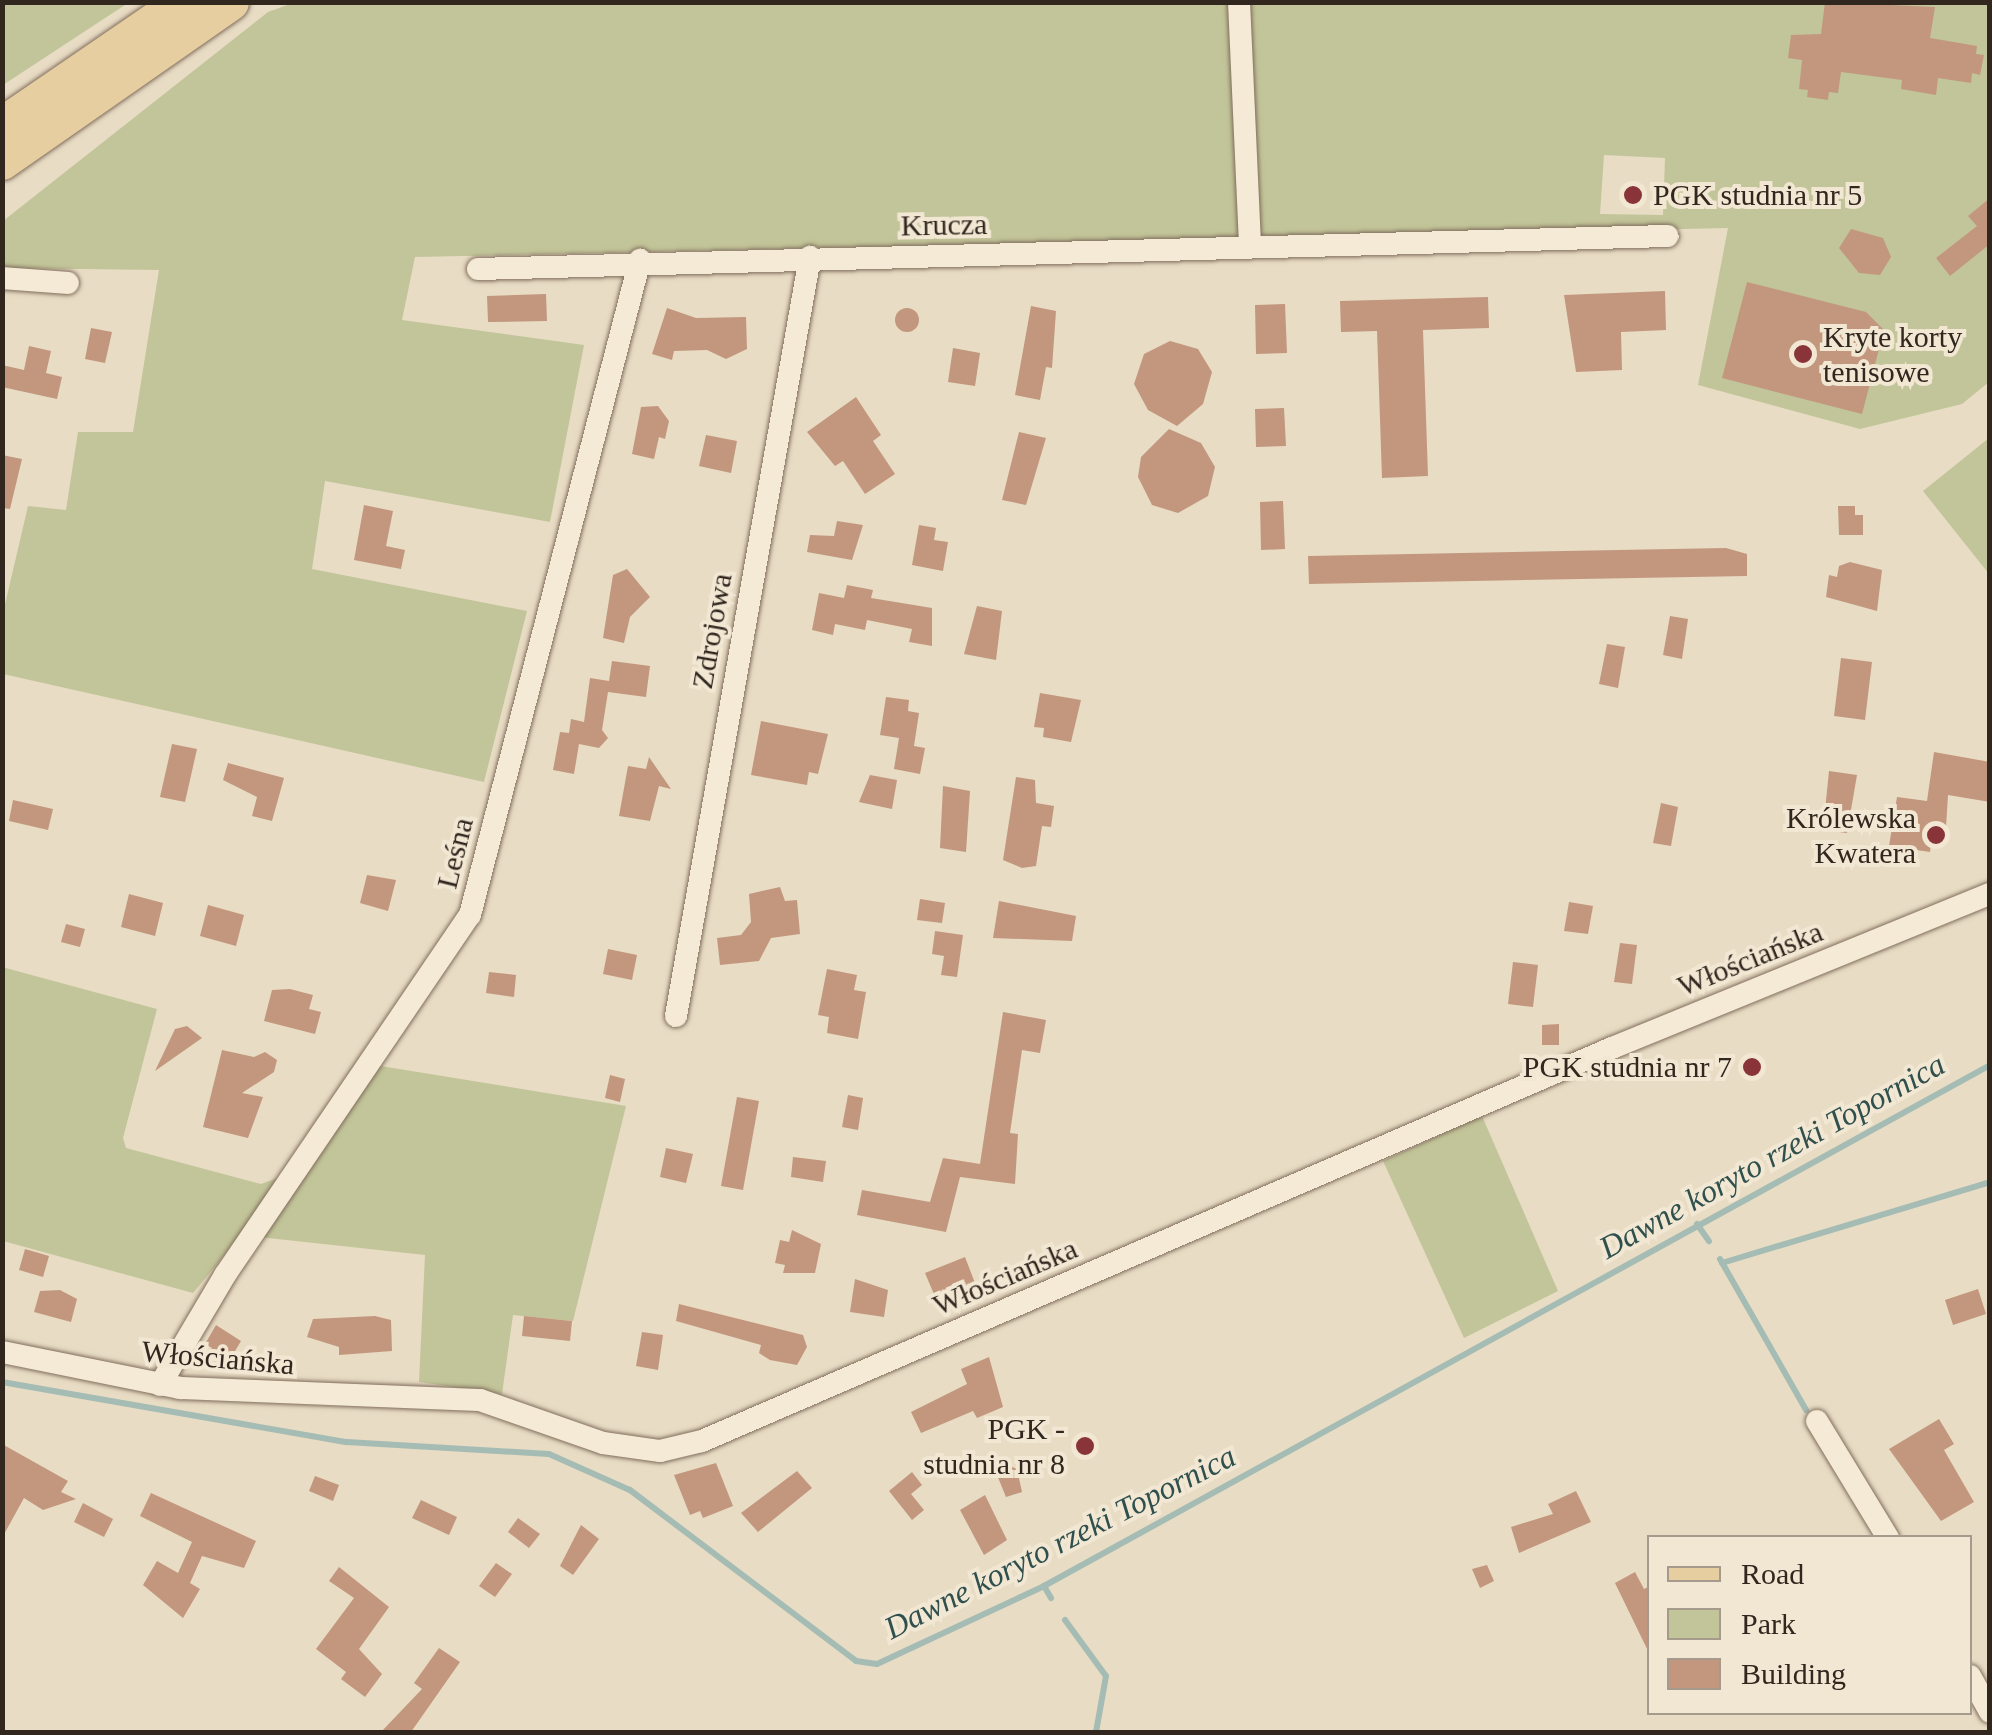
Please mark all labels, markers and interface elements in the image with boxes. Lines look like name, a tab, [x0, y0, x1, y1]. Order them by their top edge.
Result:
place label: PGK studnia nr 5	[1653, 177, 1862, 213]
marker: PGK studnia nr 5	[1622, 184, 1644, 206]
street label: Krucza	[900, 206, 988, 244]
place label: Kryte korty tenisowe	[1823, 319, 1962, 390]
marker: Kryte korty tenisowe	[1792, 343, 1814, 365]
street label: Zdrojowa	[684, 570, 740, 692]
place label: Królewska Kwatera	[1786, 800, 1916, 870]
street label: Leśna	[429, 814, 481, 892]
marker: Królewska Kwatera	[1925, 824, 1947, 846]
street label: Włościańska	[1672, 914, 1828, 1004]
water label: Dawne koryto rzeki Topornica	[1593, 1045, 1951, 1267]
place label: PGK studnia nr 7	[1523, 1049, 1732, 1085]
marker: PGK studnia nr 7	[1741, 1056, 1763, 1078]
street label: Włościańska	[927, 1230, 1083, 1324]
street label: Włościańska	[140, 1333, 296, 1383]
place label: PGK - studnia nr 8	[923, 1411, 1065, 1482]
marker: PGK - studnia nr 8	[1074, 1435, 1096, 1457]
water label: Dawne koryto rzeki Topornica	[878, 1437, 1242, 1647]
legend	[1647, 1535, 1972, 1715]
text: Road	[1741, 1557, 1804, 1590]
text: Park	[1741, 1607, 1796, 1640]
text: Building	[1741, 1657, 1846, 1690]

